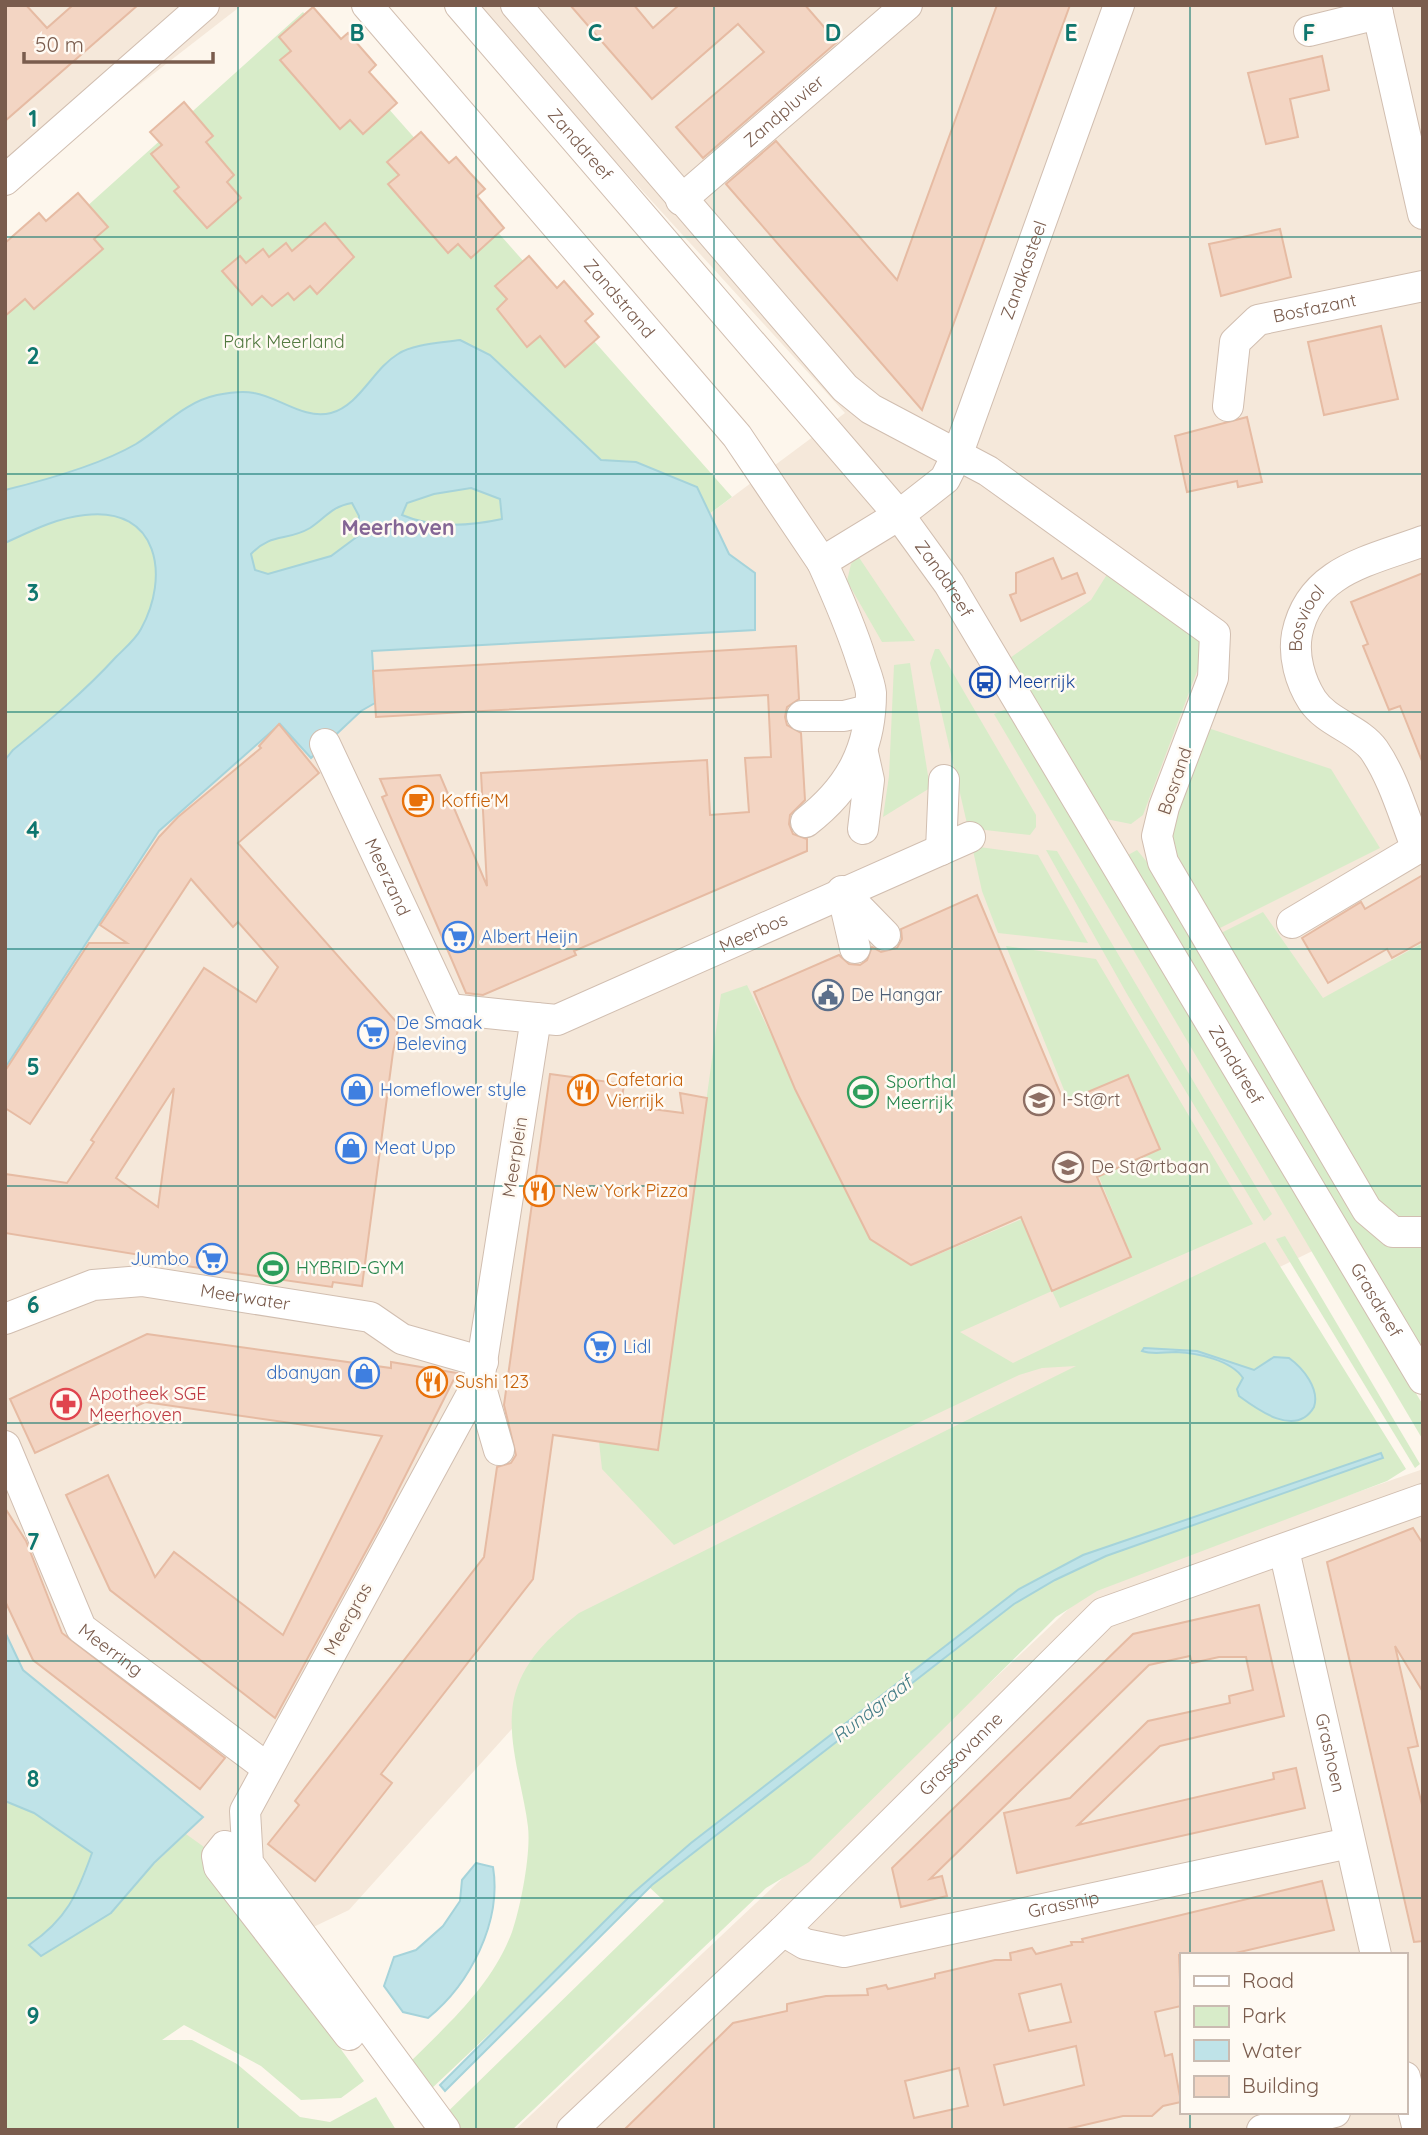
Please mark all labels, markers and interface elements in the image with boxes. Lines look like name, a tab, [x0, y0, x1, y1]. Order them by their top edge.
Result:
text: B	[349, 18, 365, 47]
text: C	[588, 18, 602, 47]
text: D	[825, 18, 841, 47]
text: E	[1064, 18, 1078, 47]
text: F	[1303, 18, 1315, 47]
scale bar	[24, 21, 214, 65]
text: 50 m	[35, 31, 84, 57]
street label: Zandpluvier	[738, 70, 829, 152]
street label: Zanddreef	[543, 103, 618, 185]
text: 1	[29, 104, 37, 133]
street label: Zandkasteel	[995, 218, 1052, 322]
street label: Zandstrand	[579, 254, 660, 343]
street label: Bosfazant	[1271, 288, 1358, 328]
park label: Park Meerland	[223, 330, 345, 353]
text: 2	[26, 341, 40, 370]
district label: Meerhoven	[341, 514, 455, 540]
street label: Zanddreef	[910, 535, 978, 622]
text: 3	[27, 578, 39, 607]
street label: Bosviool	[1284, 580, 1329, 652]
bus stop icon: Meerrijk	[968, 665, 1002, 699]
place label: Meerrijk	[1008, 670, 1075, 693]
street label: Bosrand	[1152, 744, 1197, 818]
cafe icon: Koffie'M	[401, 784, 435, 818]
place label: Koffie'M	[441, 789, 509, 812]
text: 4	[26, 815, 40, 844]
street label: Meerzand	[360, 834, 416, 919]
street label: Meerbos	[716, 907, 791, 958]
supermarket icon: Albert Heijn	[441, 920, 475, 954]
place label: Albert Heijn	[481, 925, 578, 948]
public building icon: De Hangar	[811, 978, 845, 1012]
place label: De Hangar	[851, 983, 942, 1006]
place label: De Smaak Beleving	[396, 1011, 482, 1055]
supermarket icon: De Smaak Beleving	[356, 1016, 390, 1050]
street label: Zanddreef	[1204, 1021, 1269, 1109]
text: 5	[26, 1052, 40, 1081]
place label: Cafetaria Vierrijk	[606, 1068, 683, 1112]
place label: Sporthal Meerrijk	[886, 1070, 956, 1114]
shop icon: Homeflower style	[340, 1073, 374, 1107]
restaurant icon: Cafetaria Vierrijk	[566, 1073, 600, 1107]
sports icon: Sporthal Meerrijk	[846, 1075, 880, 1109]
place label: Homeflower style	[380, 1078, 526, 1101]
school or university icon: I-St@rt	[1022, 1083, 1056, 1117]
place label: I-St@rt	[1062, 1088, 1120, 1111]
street label: Meerplein	[497, 1115, 532, 1199]
shop icon: Meat Upp	[334, 1131, 368, 1165]
place label: Meat Upp	[374, 1136, 456, 1159]
school or university icon: De St@rtbaan	[1051, 1150, 1085, 1184]
place label: De St@rtbaan	[1091, 1155, 1209, 1178]
restaurant icon: New York Pizza	[522, 1174, 556, 1208]
place label: New York Pizza	[562, 1179, 688, 1202]
supermarket icon: Jumbo	[195, 1242, 229, 1276]
place label: Jumbo	[130, 1247, 189, 1270]
sports icon: HYBRID-GYM	[256, 1251, 290, 1285]
place label: HYBRID-GYM	[296, 1256, 404, 1279]
street label: Grasdreef	[1345, 1258, 1408, 1342]
street label: Meerwater	[199, 1278, 292, 1315]
text: 6	[27, 1290, 39, 1319]
supermarket icon: Lidl	[583, 1330, 617, 1364]
place label: Lidl	[623, 1335, 651, 1358]
shop icon: dbanyan	[347, 1356, 381, 1390]
place label: dbanyan	[266, 1361, 341, 1384]
restaurant icon: Sushi 123	[415, 1365, 449, 1399]
place label: Sushi 123	[455, 1370, 529, 1393]
place label: Apotheek SGE Meerhoven	[89, 1382, 207, 1426]
pharmacy icon: Apotheek SGE Meerhoven	[49, 1387, 83, 1421]
text: 7	[27, 1527, 40, 1556]
street label: Meergras	[318, 1579, 377, 1659]
street label: Meerring	[74, 1618, 147, 1681]
water label: Rundgraaf	[827, 1668, 919, 1748]
street label: Grassavanne	[914, 1707, 1008, 1800]
street label: Grashoen	[1310, 1711, 1351, 1794]
text: 8	[27, 1764, 39, 1793]
street label: Grassnip	[1026, 1885, 1101, 1923]
legend	[1180, 1953, 1407, 2114]
text: Road	[1242, 1967, 1294, 1993]
text: 9	[26, 2001, 40, 2030]
text: Park	[1242, 2002, 1286, 2028]
text: Water	[1242, 2037, 1302, 2063]
text: Building	[1242, 2072, 1319, 2098]

